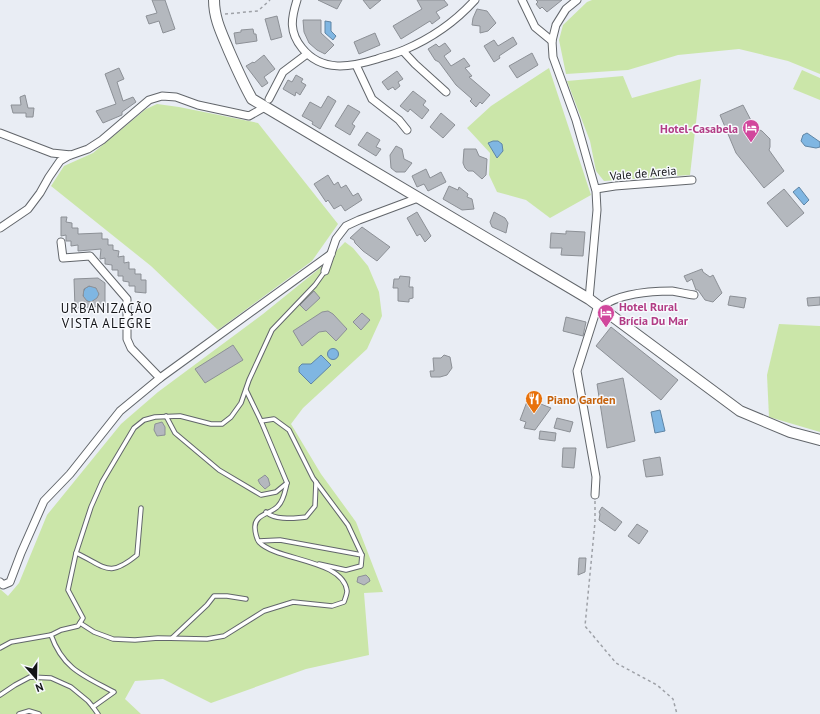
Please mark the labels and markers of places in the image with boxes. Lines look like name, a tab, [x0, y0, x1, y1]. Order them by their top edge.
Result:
hotel icon: Hotel-Casabela	[741, 118, 761, 143]
place label: Hotel-Casabela	[660, 121, 738, 136]
place label: Hotel Rural Brícia Du Mar	[619, 299, 689, 328]
hotel icon: Hotel Rural Brícia Du Mar	[596, 303, 616, 328]
restaurant icon: Piano Garden	[524, 389, 544, 414]
place label: Piano Garden	[547, 392, 616, 407]

